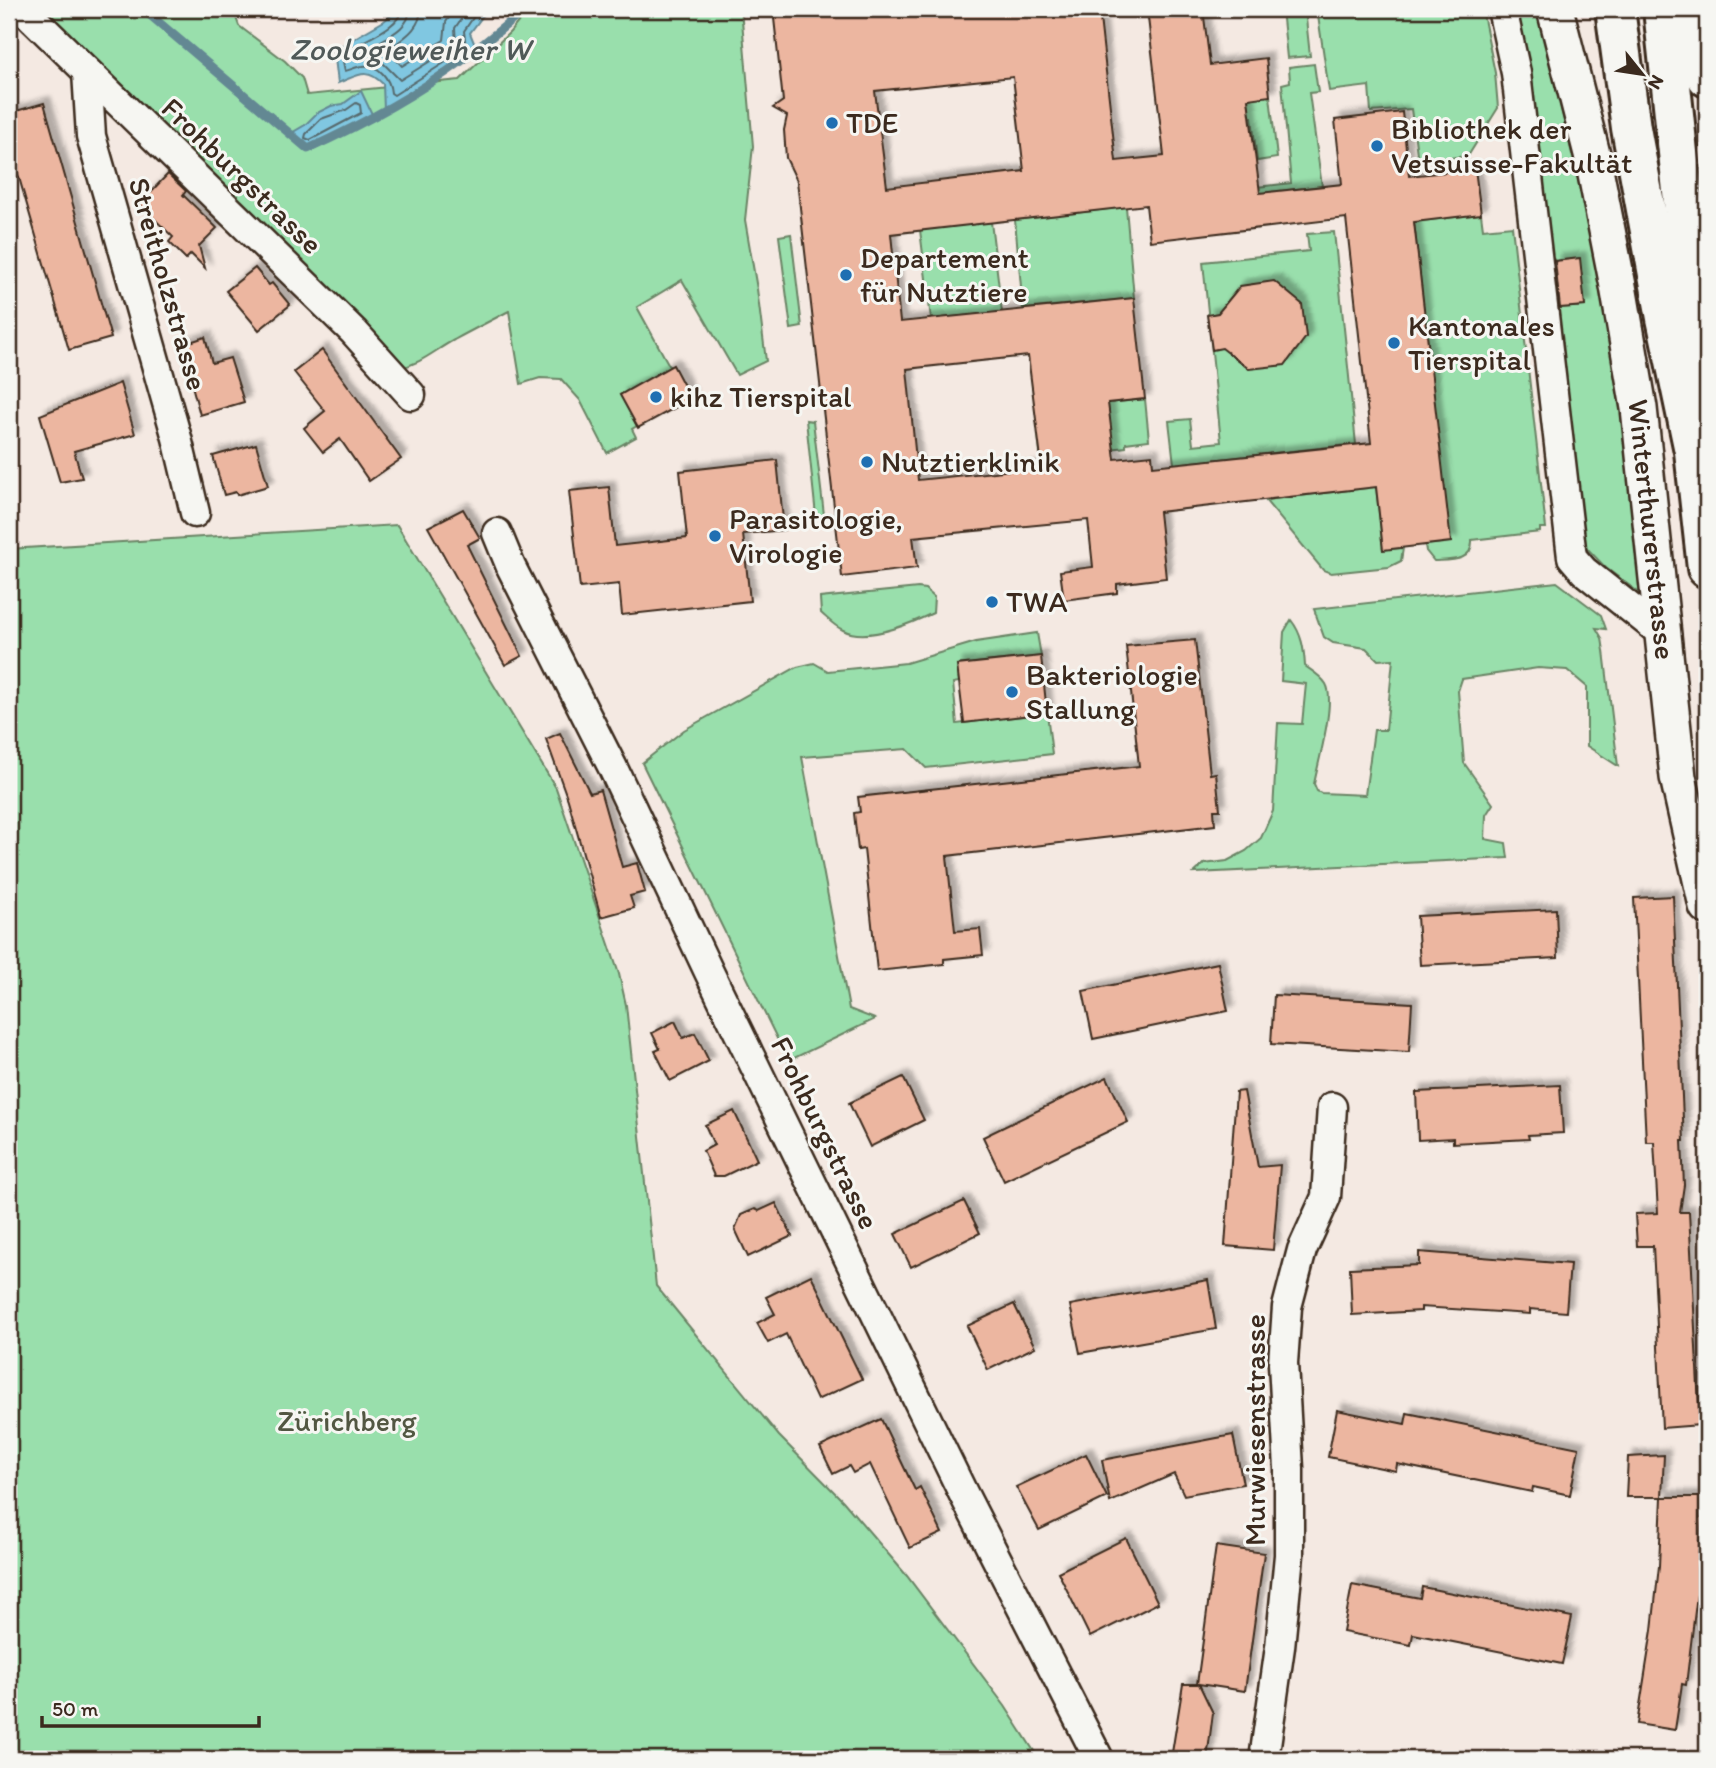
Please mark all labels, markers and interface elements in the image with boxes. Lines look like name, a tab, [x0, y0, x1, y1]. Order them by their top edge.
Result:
water label: Zoologieweiher W	[290, 30, 535, 68]
north arrow	[1608, 38, 1678, 108]
text: N	[1643, 71, 1669, 94]
street label: Frohburgstrasse	[154, 89, 331, 262]
place label: TDE	[846, 104, 898, 141]
place label: Bibliothek der Vetsuisse-Fakultät	[1391, 110, 1632, 181]
marker: TDE	[824, 115, 840, 131]
marker: Bibliothek der Vetsuisse-Fakultät	[1369, 138, 1385, 154]
street label: Streitholzstrasse	[120, 173, 217, 394]
place label: Departement für Nutztiere	[860, 239, 1029, 310]
marker: Departement für Nutztiere	[838, 267, 854, 283]
place label: Kantonales Tierspital	[1408, 307, 1555, 378]
marker: Kantonales Tierspital	[1386, 335, 1402, 351]
place label: kihz Tierspital	[670, 378, 852, 415]
marker: kihz Tierspital	[648, 389, 664, 405]
street label: Winterthurerstrasse	[1620, 397, 1684, 661]
place label: Nutztierklinik	[881, 443, 1060, 480]
marker: Nutztierklinik	[859, 454, 875, 470]
place label: Parasitologie, Virologie	[729, 500, 903, 571]
marker: Parasitologie, Virologie	[707, 528, 723, 544]
place label: TWA	[1006, 583, 1068, 620]
marker: TWA	[984, 594, 1000, 610]
place label: Bakteriologie Stallung	[1026, 656, 1198, 727]
marker: Bakteriologie Stallung	[1004, 684, 1020, 700]
street label: Frohburgstrasse	[763, 1030, 888, 1235]
street label: Murwiesenstrasse	[1236, 1314, 1273, 1546]
park label: Zürichberg	[277, 1402, 417, 1439]
scale bar	[42, 1684, 259, 1728]
text: 50 m	[52, 1696, 99, 1721]

